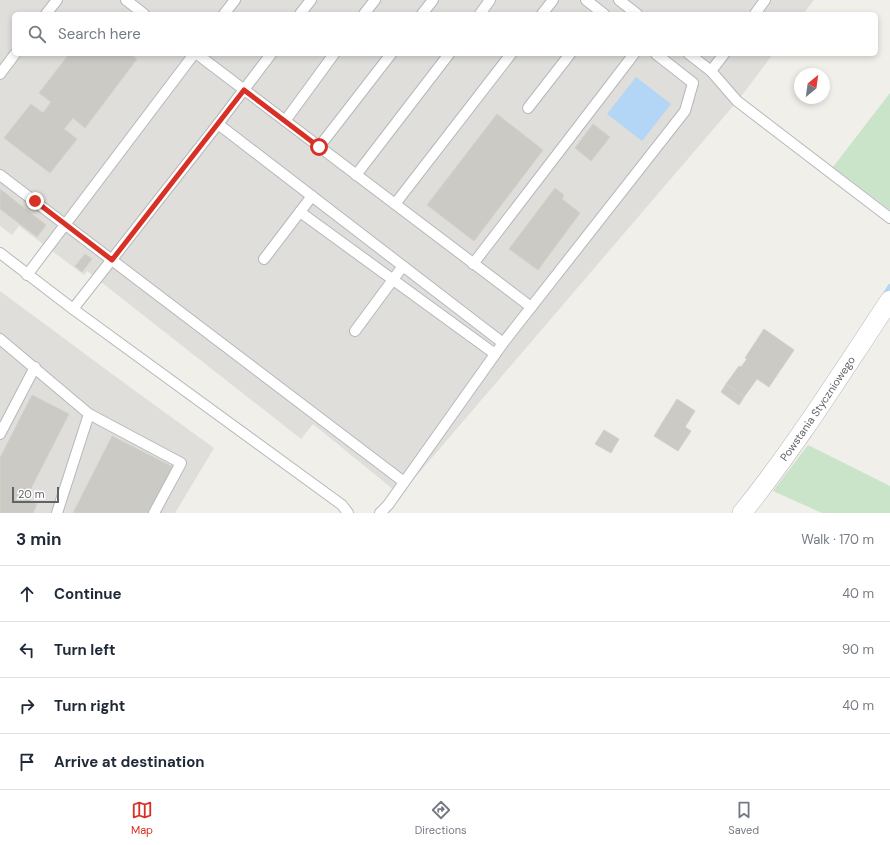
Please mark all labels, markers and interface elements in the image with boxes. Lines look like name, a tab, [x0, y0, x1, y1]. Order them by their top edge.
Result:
search box	[12, 12, 878, 56]
icon: search	[26, 23, 48, 45]
text: Search here	[58, 24, 141, 44]
north arrow	[794, 68, 830, 104]
route start	[310, 138, 328, 156]
route end	[26, 192, 44, 210]
street label: Powstania Styczniowego	[777, 353, 858, 464]
scale bar	[12, 485, 59, 504]
text: 20 m	[18, 487, 44, 501]
text: 3 min	[16, 528, 61, 550]
text: Walk · 170 m	[801, 531, 874, 548]
icon: ahead	[16, 583, 38, 605]
text: Continue	[54, 584, 122, 604]
text: 40 m	[842, 585, 874, 602]
icon: left	[16, 639, 38, 661]
text: Turn left	[54, 640, 115, 660]
text: 90 m	[842, 641, 874, 658]
icon: right	[16, 695, 38, 717]
text: Turn right	[54, 696, 125, 716]
text: 40 m	[842, 697, 874, 714]
icon: arrive	[16, 751, 38, 773]
text: Arrive at destination	[54, 752, 205, 772]
tab: Map	[131, 799, 153, 837]
tab: Directions	[415, 799, 467, 837]
tab: Saved	[728, 799, 759, 837]

